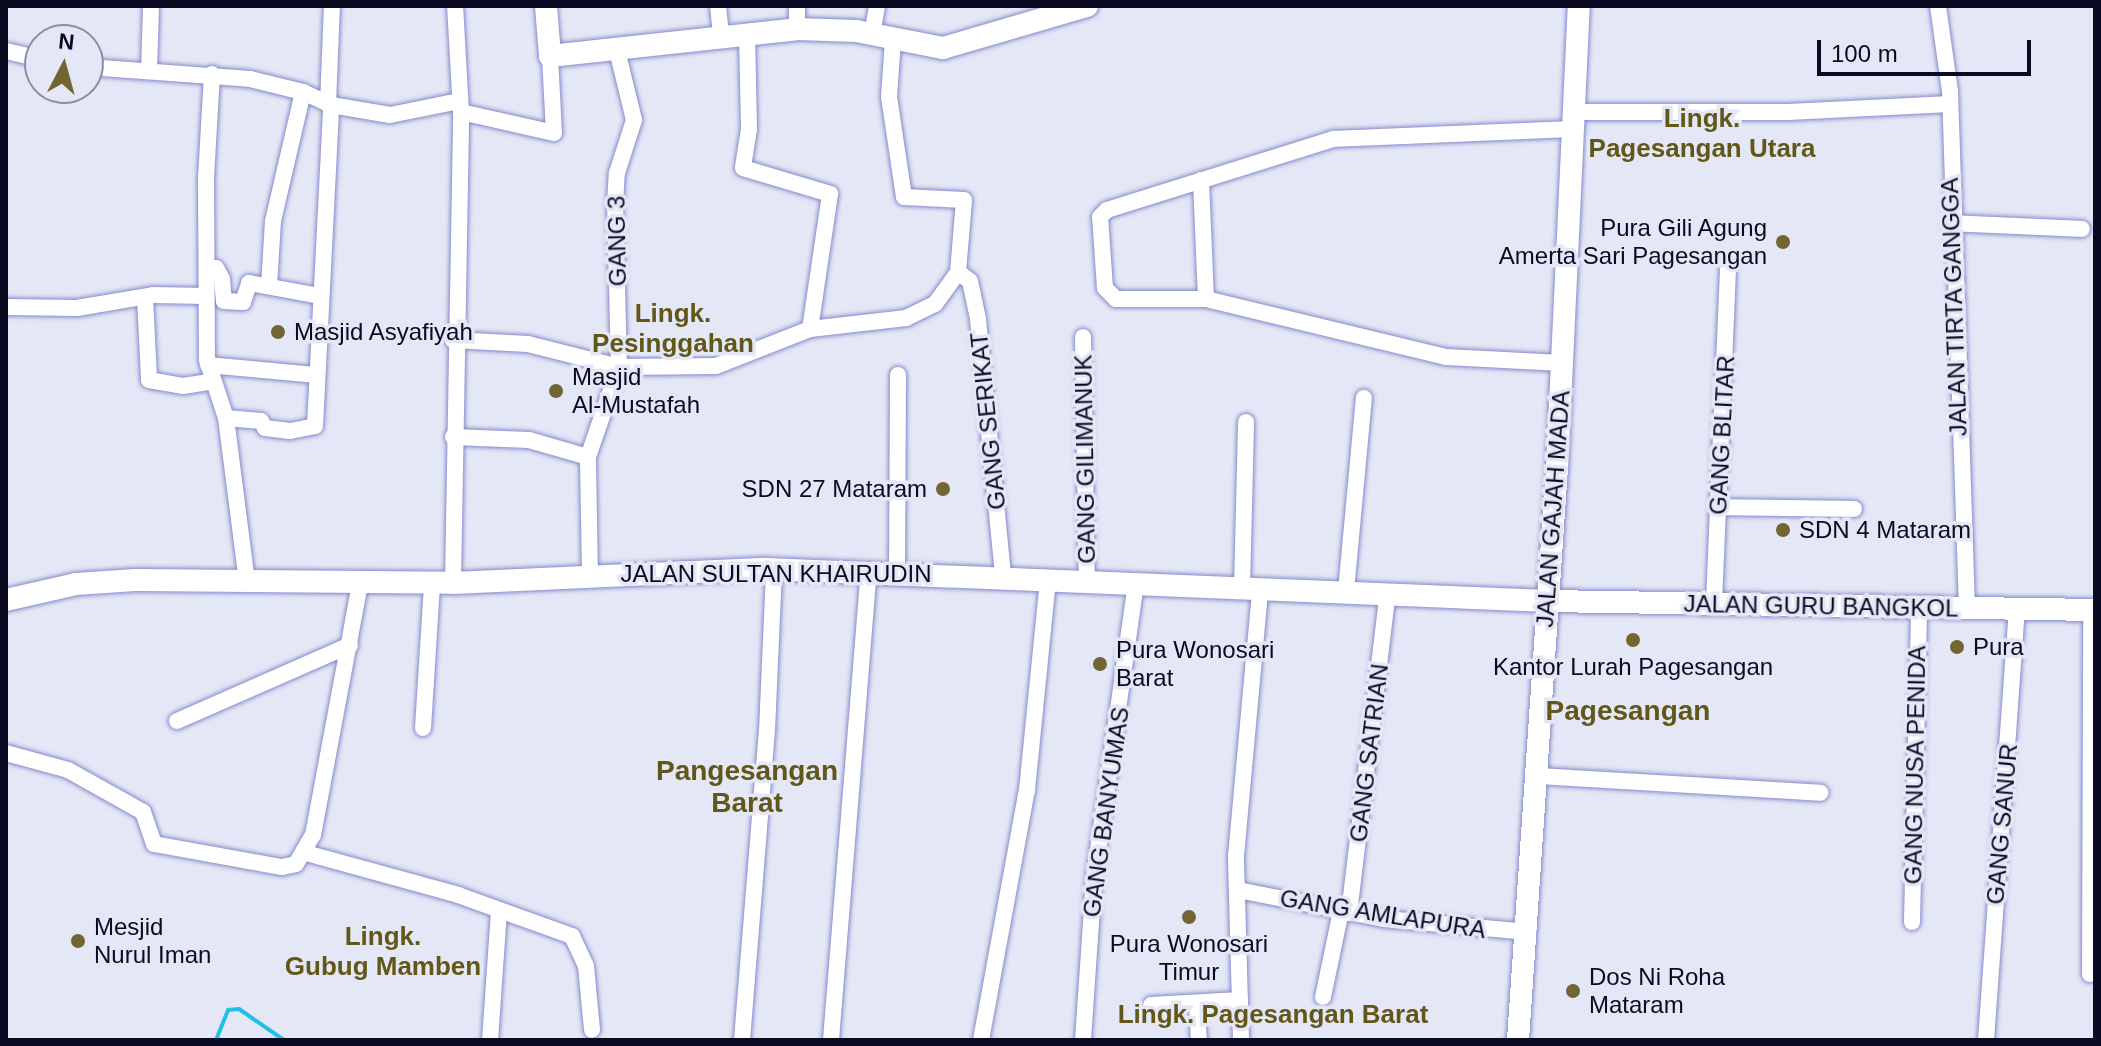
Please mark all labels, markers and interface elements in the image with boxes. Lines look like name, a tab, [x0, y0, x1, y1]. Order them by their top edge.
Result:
north arrow	[24, 24, 104, 104]
scale bar	[1821, 24, 2035, 74]
text: N	[57, 28, 76, 55]
text: 100 m	[1831, 40, 1898, 67]
district label: Lingk. Pagesangan Utara	[1589, 103, 1815, 164]
street label: JALAN TIRTA GANGGA	[1935, 176, 1973, 438]
street label: GANG 3	[602, 195, 632, 287]
place label: Pura Gili Agung Amerta Sari Pagesangan	[1499, 214, 1767, 270]
marker: Pura Gili Agung Amerta Sari Pagesangan	[1774, 233, 1792, 251]
district label: Lingk. Pesinggahan	[592, 298, 754, 360]
place label: Masjid Asyafiyah	[294, 318, 474, 346]
marker: Masjid Asyafiyah	[269, 323, 287, 341]
street label: GANG SERIKAT	[964, 331, 1012, 511]
street label: GANG GILIMANUK	[1069, 354, 1101, 564]
street label: GANG BLITAR	[1703, 355, 1741, 515]
place label: Masjid Al-Mustafah	[572, 363, 700, 419]
marker: Masjid Al-Mustafah	[547, 382, 565, 400]
street label: JALAN GAJAH MADA	[1530, 390, 1576, 628]
place label: SDN 27 Mataram	[742, 475, 927, 503]
marker: SDN 27 Mataram	[934, 480, 952, 498]
place label: SDN 4 Mataram	[1799, 516, 1971, 544]
marker: SDN 4 Mataram	[1774, 521, 1792, 539]
street label: JALAN SULTAN KHAIRUDIN	[620, 560, 932, 588]
street label: JALAN GURU BANGKOL	[1683, 589, 1959, 623]
marker: Kantor Lurah Pagesangan	[1624, 631, 1642, 649]
place label: Pura	[1973, 633, 2024, 661]
place label: Pura Wonosari Barat	[1116, 636, 1274, 692]
marker: Pura	[1948, 638, 1966, 656]
street label: GANG NUSA PENIDA	[1899, 645, 1931, 885]
place label: Kantor Lurah Pagesangan	[1493, 653, 1773, 681]
marker: Pura Wonosari Barat	[1091, 655, 1109, 673]
street label: GANG SATRIAN	[1344, 662, 1394, 844]
district label: Pagesangan	[1546, 694, 1710, 728]
street label: GANG BANYUMAS	[1077, 705, 1135, 919]
street label: GANG SANUR	[1981, 742, 2023, 906]
district label: Pangesangan Barat	[656, 754, 838, 820]
street label: GANG AMLAPURA	[1277, 883, 1489, 945]
marker: Pura Wonosari Timur	[1180, 908, 1198, 926]
place label: Mesjid Nurul Iman	[94, 913, 211, 969]
district label: Lingk. Gubug Mamben	[285, 921, 481, 982]
place label: Pura Wonosari Timur	[1110, 930, 1268, 986]
marker: Mesjid Nurul Iman	[69, 932, 87, 950]
place label: Dos Ni Roha Mataram	[1589, 963, 1725, 1019]
marker: Dos Ni Roha Mataram	[1564, 982, 1582, 1000]
district label: Lingk. Pagesangan Barat	[1118, 999, 1428, 1031]

